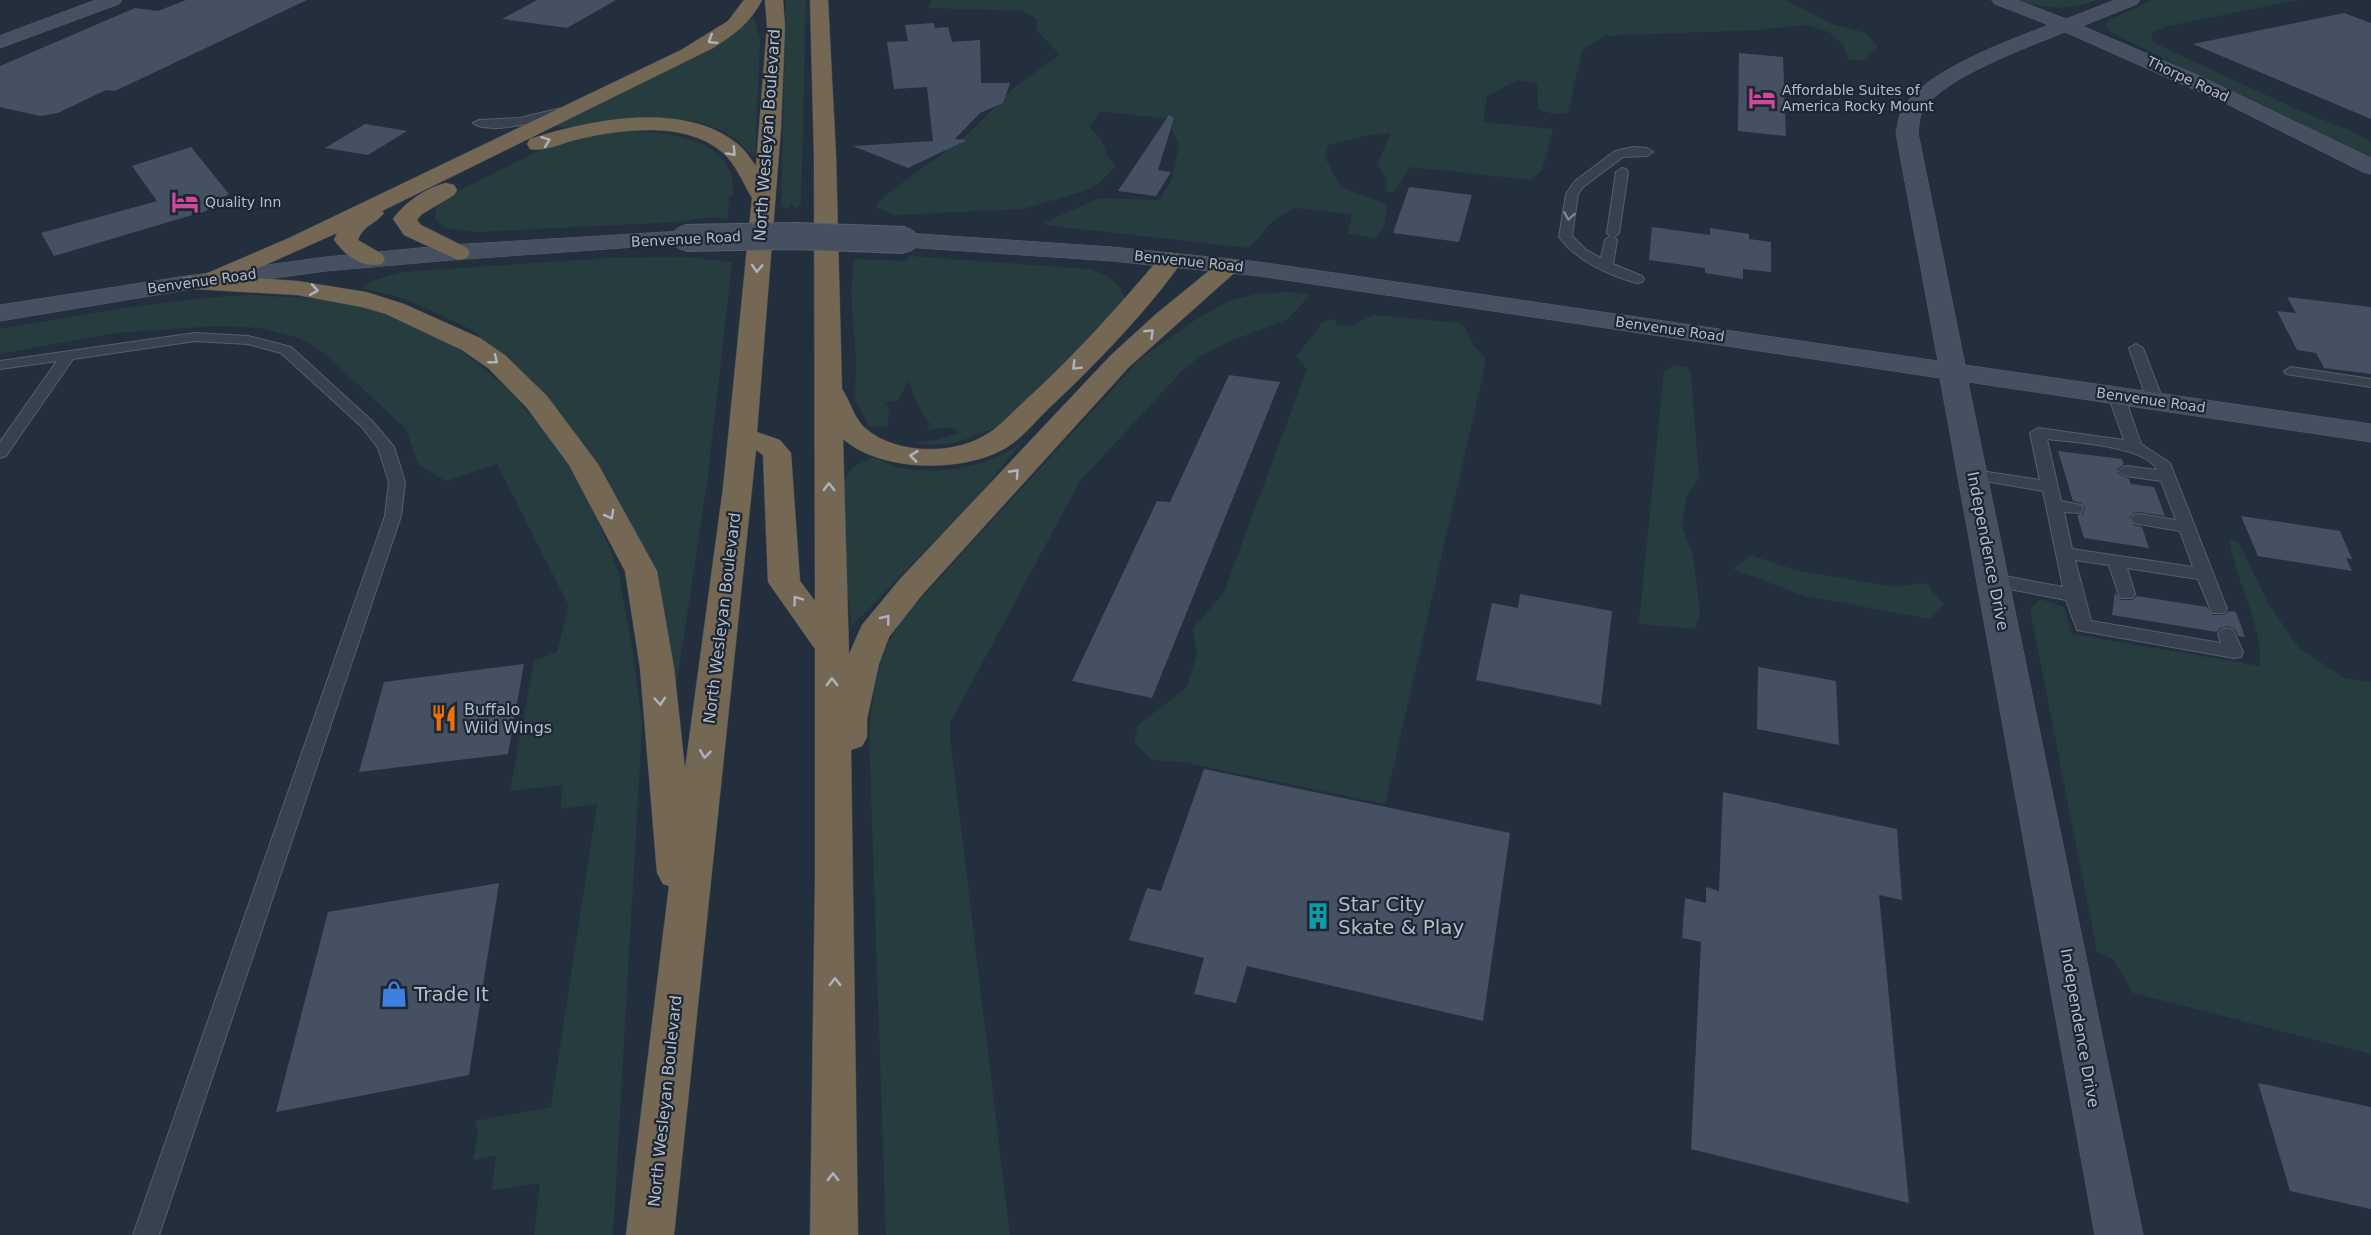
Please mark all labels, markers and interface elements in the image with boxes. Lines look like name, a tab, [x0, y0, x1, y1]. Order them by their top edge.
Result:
street label: North Wesleyan Boulevard	[750, 28, 784, 242]
one-way arrow	[707, 32, 718, 43]
street label: Thorpe Road	[2143, 53, 2232, 105]
place label: Affordable Suites of America Rocky Mount	[1782, 82, 1934, 114]
hotel icon: Affordable Suites of America Rocky Mount	[1747, 83, 1777, 113]
one-way arrow	[540, 136, 551, 148]
one-way arrow	[725, 146, 736, 156]
hotel icon: Quality Inn	[170, 187, 200, 217]
place label: Quality Inn	[205, 194, 281, 210]
one-way arrow	[1563, 211, 1575, 220]
street label: Benvenue Road	[631, 228, 741, 250]
street label: Benvenue Road	[1133, 247, 1245, 275]
one-way arrow	[751, 263, 764, 272]
street label: Benvenue Road	[146, 265, 258, 297]
one-way arrow	[309, 284, 319, 296]
street label: Benvenue Road	[1614, 313, 1726, 345]
one-way arrow	[1143, 329, 1154, 340]
one-way arrow	[487, 353, 498, 364]
one-way arrow	[1073, 359, 1083, 370]
street label: Benvenue Road	[2095, 384, 2207, 416]
one-way arrow	[909, 450, 919, 463]
one-way arrow	[1008, 470, 1019, 480]
street label: Independence Drive	[1963, 470, 2013, 632]
one-way arrow	[823, 482, 835, 491]
one-way arrow	[603, 509, 614, 519]
street label: North Wesleyan Boulevard	[700, 511, 744, 725]
one-way arrow	[793, 596, 804, 607]
one-way arrow	[878, 615, 889, 626]
one-way arrow	[826, 677, 838, 686]
one-way arrow	[653, 696, 666, 705]
place label: Buffalo Wild Wings	[464, 700, 552, 737]
restaurant icon: Buffalo Wild Wings	[429, 703, 459, 733]
one-way arrow	[699, 750, 712, 759]
place label: Star City Skate & Play	[1338, 892, 1465, 939]
building icon: Star City Skate & Play	[1303, 901, 1333, 931]
street label: Independence Drive	[2057, 947, 2103, 1109]
one-way arrow	[829, 977, 841, 986]
shop icon: Trade It	[379, 979, 409, 1009]
place label: Trade It	[413, 982, 489, 1006]
street label: North Wesleyan Boulevard	[644, 994, 686, 1208]
one-way arrow	[827, 1172, 839, 1181]

